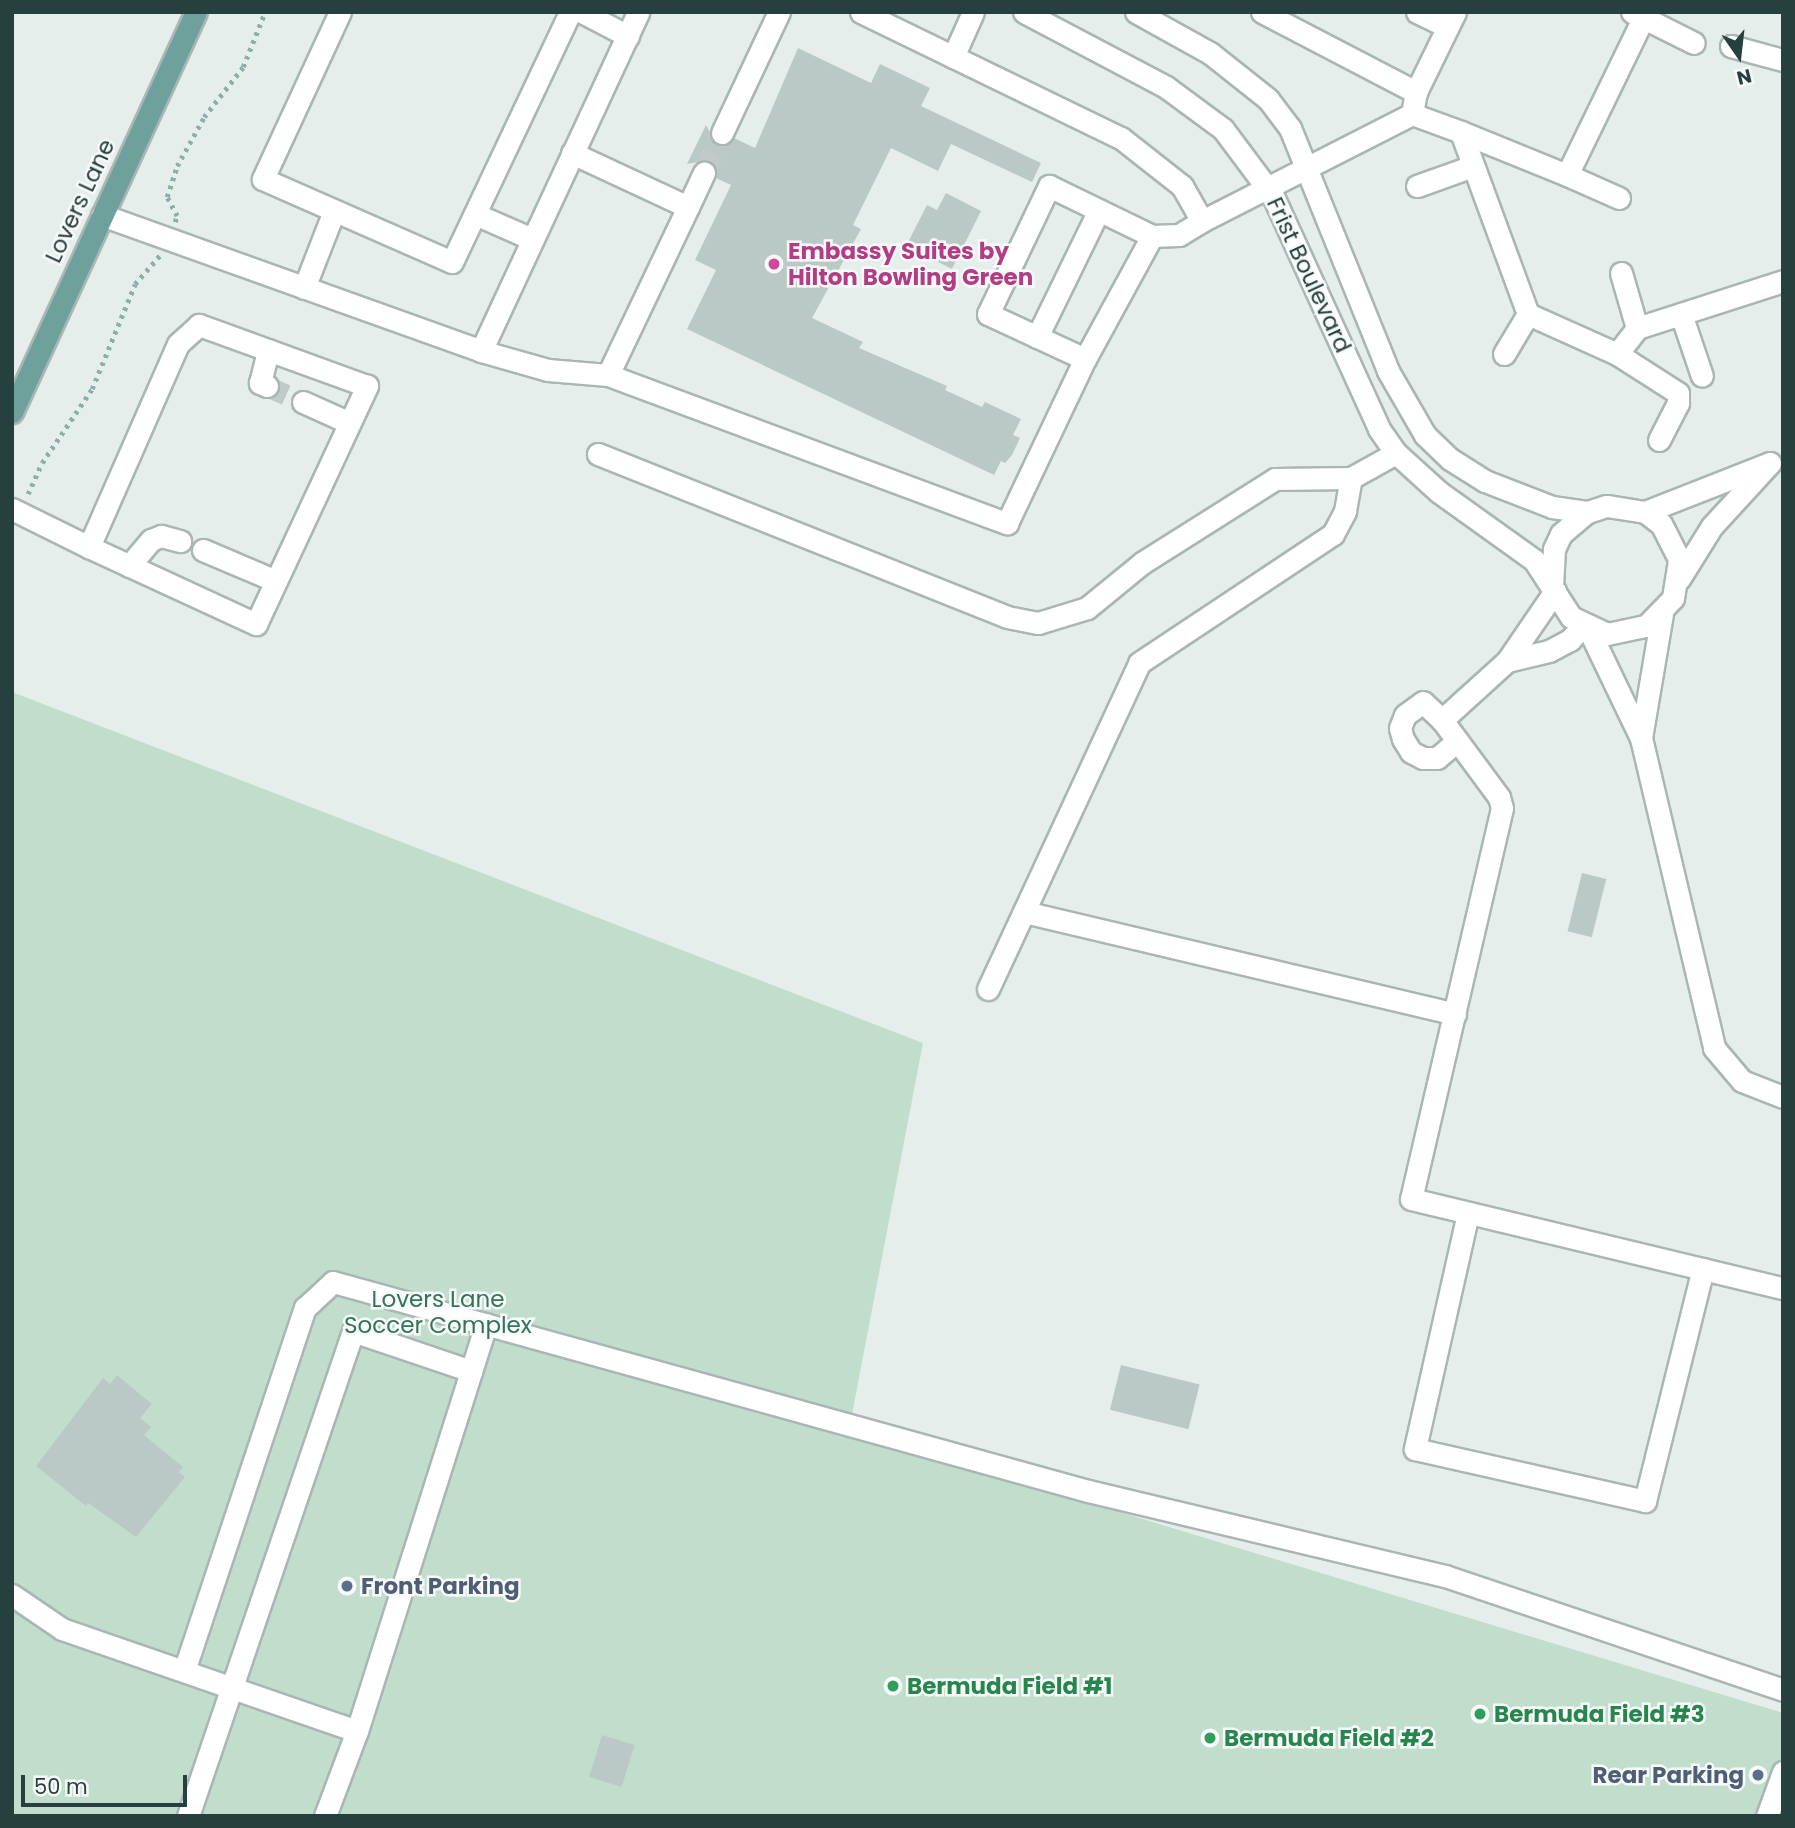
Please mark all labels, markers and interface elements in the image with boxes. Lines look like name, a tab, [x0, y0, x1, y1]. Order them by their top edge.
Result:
north arrow	[1704, 21, 1774, 91]
text: N	[1734, 62, 1754, 92]
street label: Lovers Lane	[39, 135, 121, 267]
street label: Frist Boulevard	[1261, 193, 1357, 357]
place label: Embassy Suites by Hilton Bowling Green	[788, 237, 1033, 291]
marker: Embassy Suites by Hilton Bowling Green	[766, 256, 782, 272]
park label: Lovers Lane Soccer Complex	[344, 1285, 532, 1339]
place label: Front Parking	[361, 1572, 520, 1600]
marker: Front Parking	[339, 1578, 355, 1594]
place label: Bermuda Field #1	[907, 1672, 1112, 1700]
marker: Bermuda Field #1	[885, 1678, 901, 1694]
place label: Bermuda Field #3	[1494, 1700, 1705, 1728]
marker: Bermuda Field #3	[1472, 1706, 1488, 1722]
place label: Bermuda Field #2	[1224, 1724, 1434, 1752]
marker: Bermuda Field #2	[1202, 1730, 1218, 1746]
place label: Rear Parking	[1593, 1761, 1744, 1789]
scale bar	[24, 1762, 191, 1806]
marker: Rear Parking	[1750, 1767, 1766, 1783]
text: 50 m	[34, 1772, 88, 1801]

